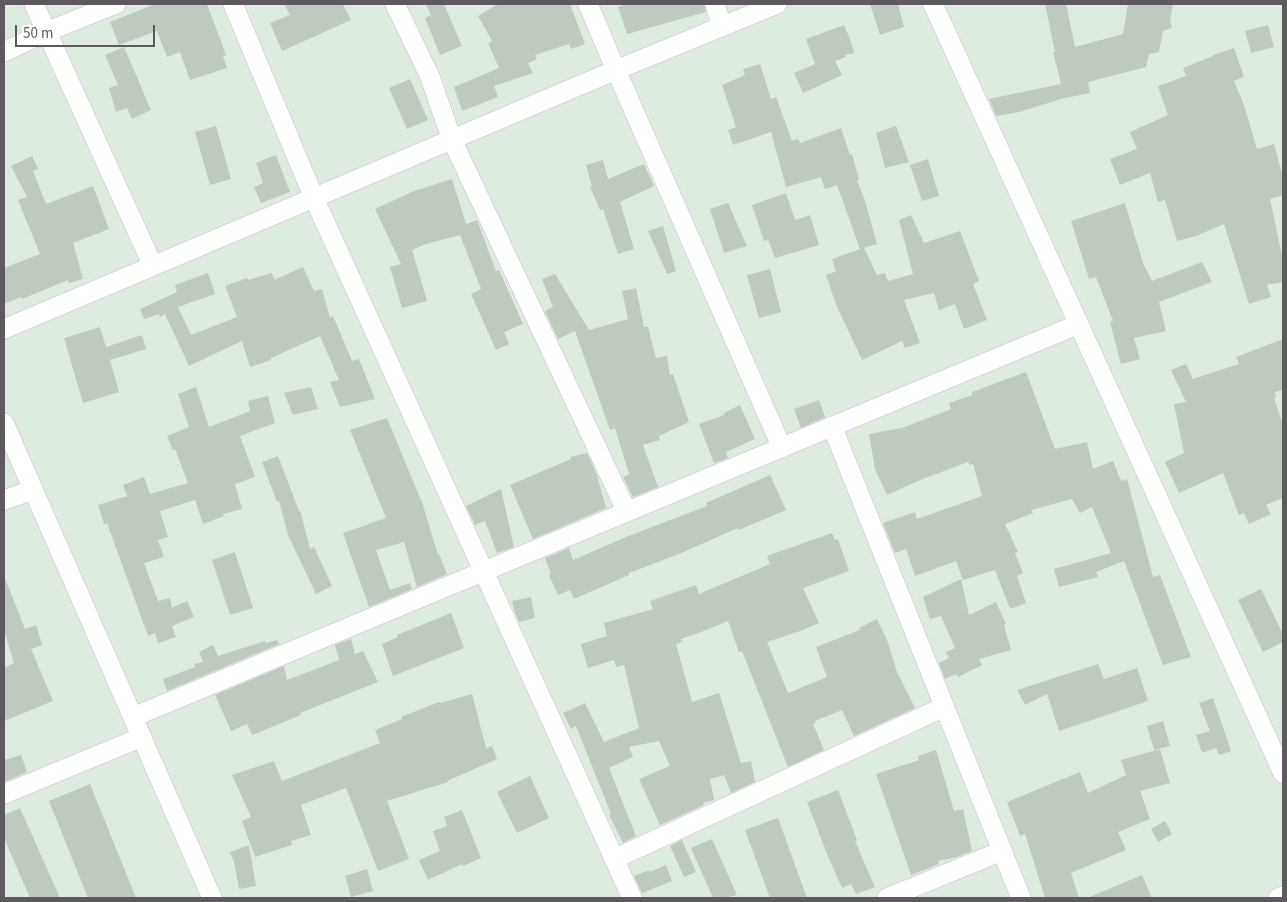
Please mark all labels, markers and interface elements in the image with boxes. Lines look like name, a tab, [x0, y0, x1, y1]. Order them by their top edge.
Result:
scale bar	[18, 15, 158, 47]
text: 50 m	[23, 23, 53, 44]

